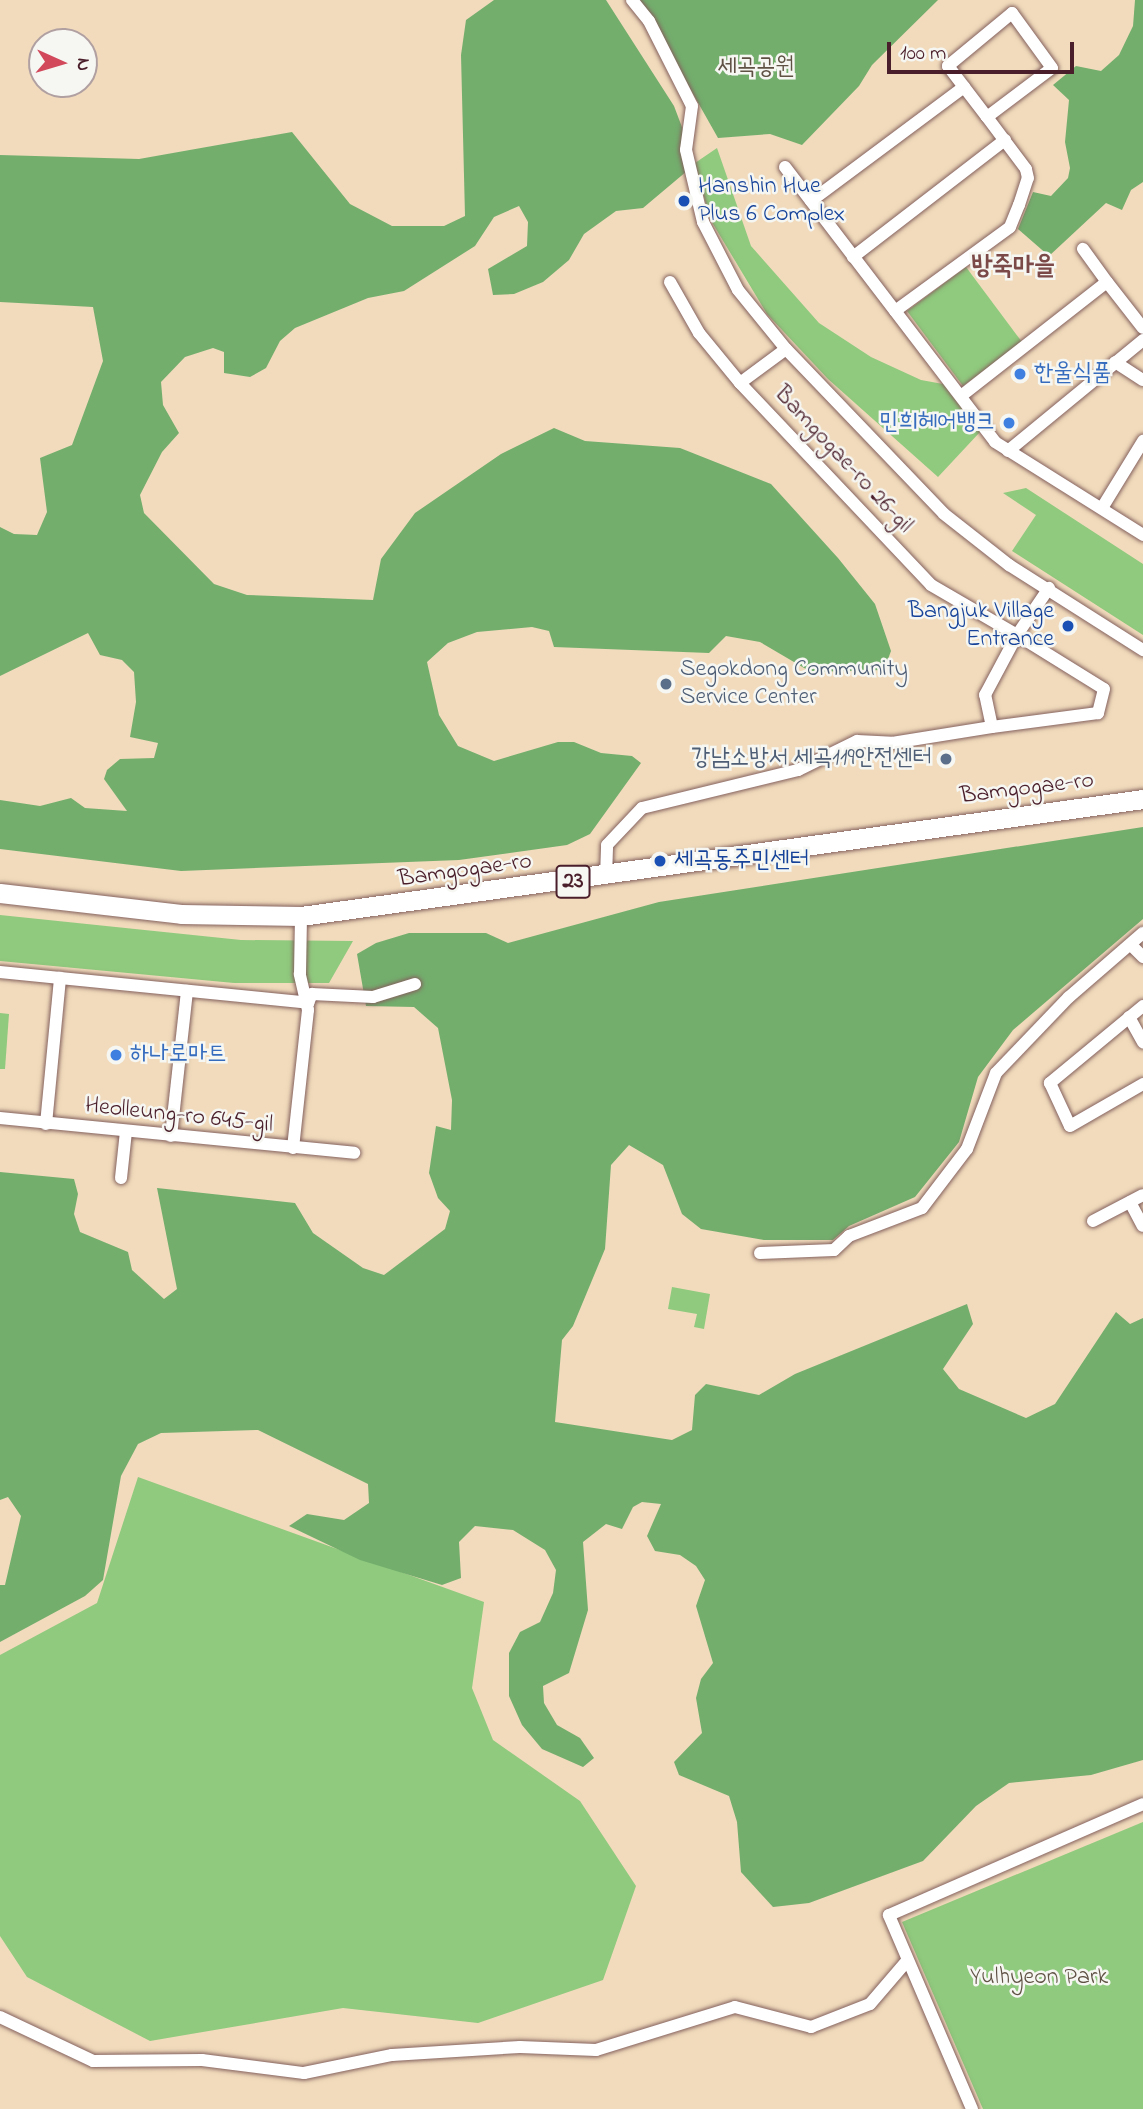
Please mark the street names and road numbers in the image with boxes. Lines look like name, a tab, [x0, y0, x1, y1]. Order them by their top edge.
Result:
street label: Bamgogae-ro 26-gil	[767, 380, 919, 540]
street label: Bamgogae-ro	[959, 767, 1095, 811]
street label: Bamgogae-ro	[396, 847, 534, 895]
road number: 23	[556, 862, 590, 902]
street label: Heolleung-ro 645-gil	[84, 1092, 274, 1140]

